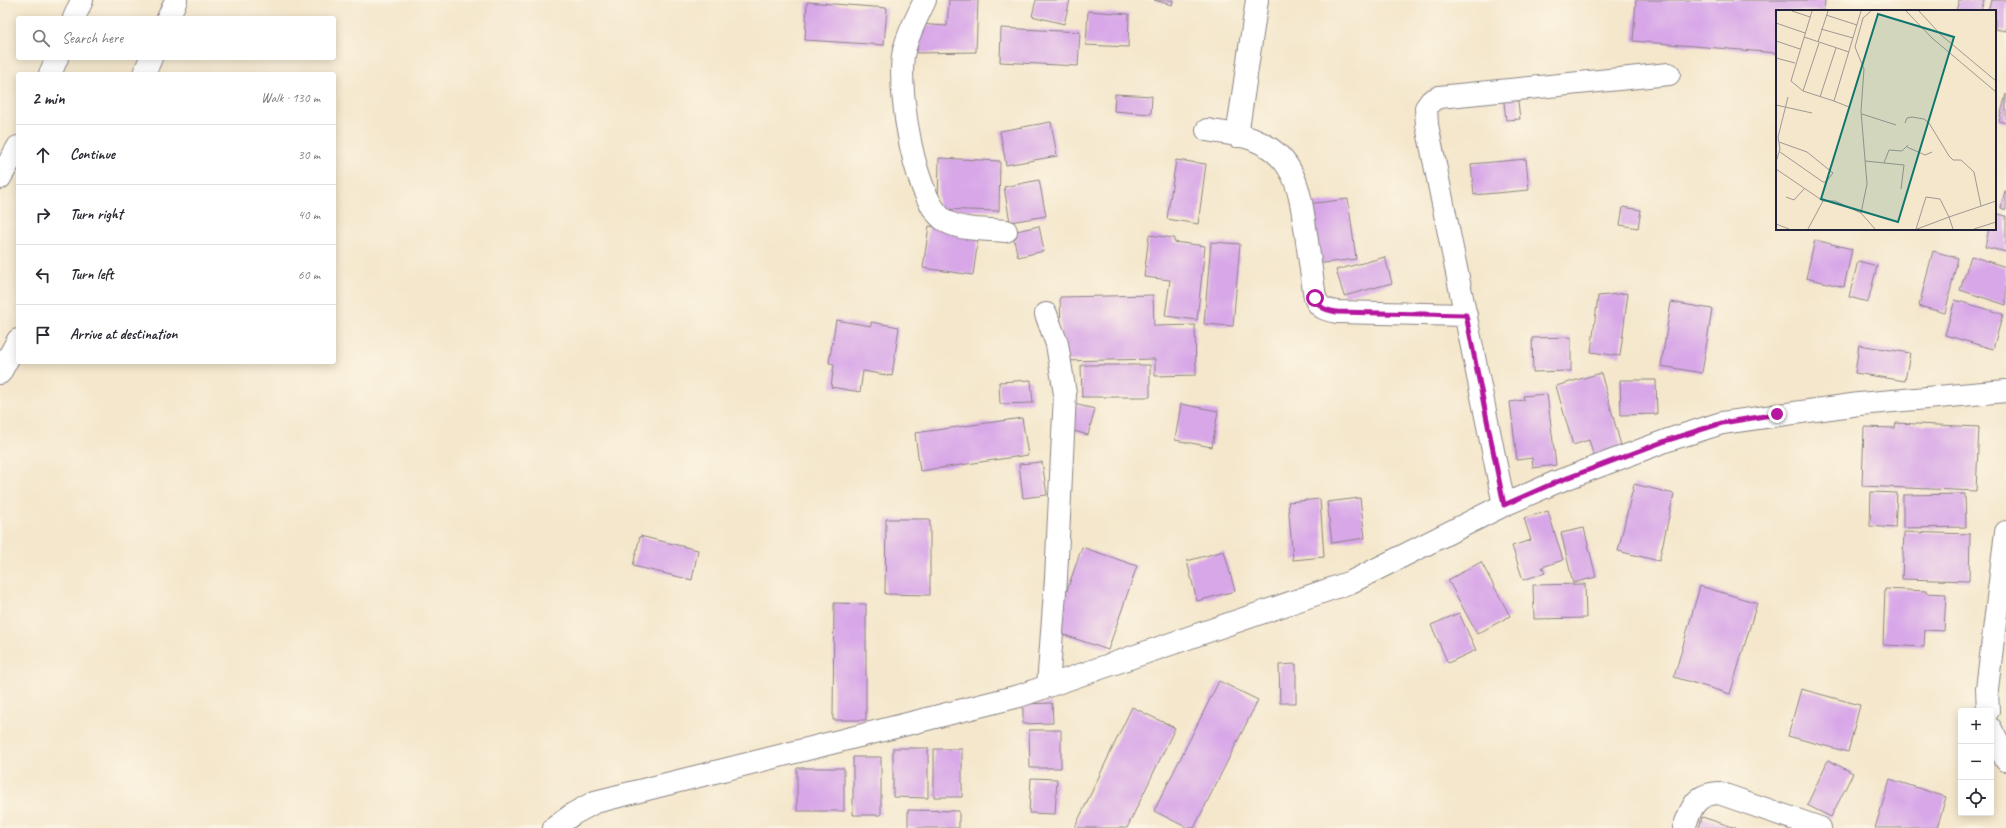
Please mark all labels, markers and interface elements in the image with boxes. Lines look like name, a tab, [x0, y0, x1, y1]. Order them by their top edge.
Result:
inset map	[1776, 10, 1996, 230]
search box	[16, 16, 336, 60]
icon: search	[30, 27, 52, 49]
text: Search here	[62, 29, 123, 48]
text: 2 min	[32, 88, 65, 109]
text: Walk · 130 m	[261, 90, 320, 106]
icon: ahead	[32, 144, 54, 166]
text: Continue	[70, 145, 115, 164]
text: 30 m	[298, 147, 320, 163]
icon: right	[32, 204, 54, 226]
text: Turn right	[70, 205, 123, 224]
text: 40 m	[298, 207, 320, 223]
icon: left	[32, 264, 54, 286]
text: Turn left	[70, 265, 113, 284]
text: 60 m	[298, 267, 320, 283]
route start	[1306, 289, 1324, 307]
icon: arrive	[32, 324, 54, 346]
text: Arrive at destination	[70, 325, 177, 344]
route end	[1768, 405, 1786, 423]
map controls	[1958, 708, 1994, 816]
button: +	[1958, 708, 1994, 744]
button: −	[1958, 744, 1994, 780]
button: locate	[1958, 780, 1994, 816]

